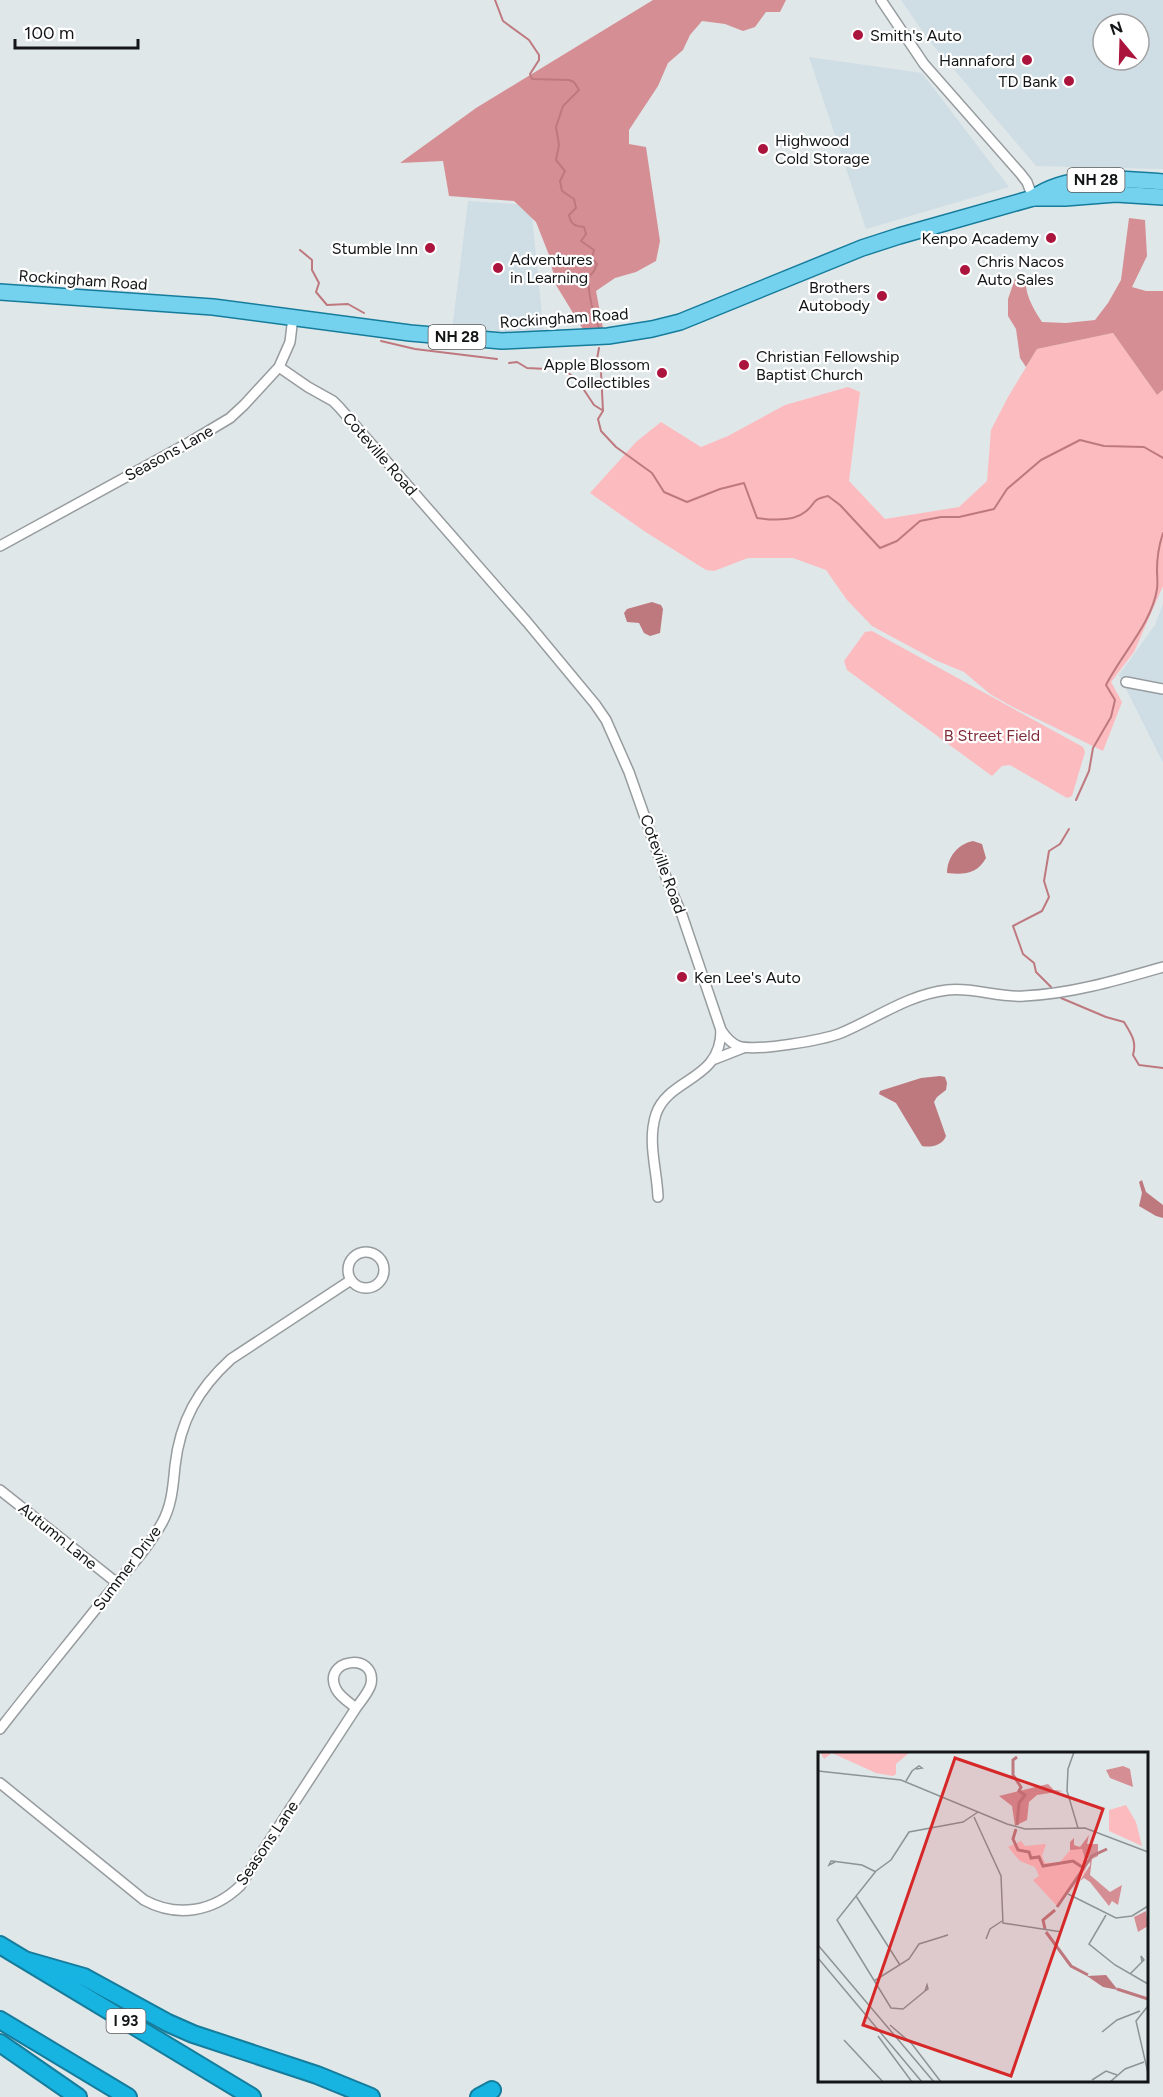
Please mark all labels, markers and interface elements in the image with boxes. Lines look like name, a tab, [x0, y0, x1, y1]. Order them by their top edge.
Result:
scale bar	[15, 12, 138, 50]
north arrow	[1091, 12, 1151, 72]
text: N	[1107, 17, 1125, 39]
text: 100 m	[24, 22, 74, 44]
place label: Smith's Auto	[870, 26, 962, 45]
marker: Smith's Auto	[851, 28, 865, 42]
place label: Hannaford	[939, 51, 1015, 70]
marker: Hannaford	[1020, 53, 1034, 67]
place label: TD Bank	[999, 72, 1057, 91]
marker: TD Bank	[1062, 74, 1076, 88]
place label: Highwood Cold Storage	[775, 131, 870, 168]
marker: Highwood Cold Storage	[756, 142, 770, 156]
road number: NH 28	[1068, 168, 1124, 192]
place label: Kenpo Academy	[921, 229, 1040, 248]
marker: Kenpo Academy	[1044, 231, 1058, 245]
place label: Stumble Inn	[332, 239, 418, 258]
marker: Stumble Inn	[423, 241, 437, 255]
place label: Adventures in Learning	[510, 250, 592, 287]
place label: Chris Nacos Auto Sales	[977, 252, 1064, 289]
marker: Adventures in Learning	[491, 261, 505, 275]
marker: Chris Nacos Auto Sales	[958, 263, 972, 277]
street label: Rockingham Road	[18, 266, 148, 294]
place label: Brothers Autobody	[799, 278, 871, 315]
marker: Brothers Autobody	[875, 289, 889, 303]
street label: Rockingham Road	[499, 304, 629, 332]
road number: NH 28	[428, 325, 486, 349]
place label: Christian Fellowship Baptist Church	[756, 347, 899, 384]
place label: Apple Blossom Collectibles	[544, 355, 650, 392]
marker: Christian Fellowship Baptist Church	[737, 358, 751, 372]
marker: Apple Blossom Collectibles	[655, 366, 669, 380]
street label: Coteville Road	[339, 409, 421, 499]
street label: Seasons Lane	[122, 421, 217, 485]
park label: B Street Field	[944, 726, 1040, 745]
street label: Coteville Road	[636, 812, 690, 916]
place label: Ken Lee's Auto	[694, 968, 801, 987]
marker: Ken Lee's Auto	[675, 970, 689, 984]
street label: Autumn Lane	[15, 1499, 101, 1574]
street label: Summer Drive	[89, 1522, 165, 1614]
inset map	[818, 1752, 1148, 2082]
street label: Seasons Lane	[232, 1797, 302, 1889]
road number: I 93	[106, 2009, 146, 2033]

